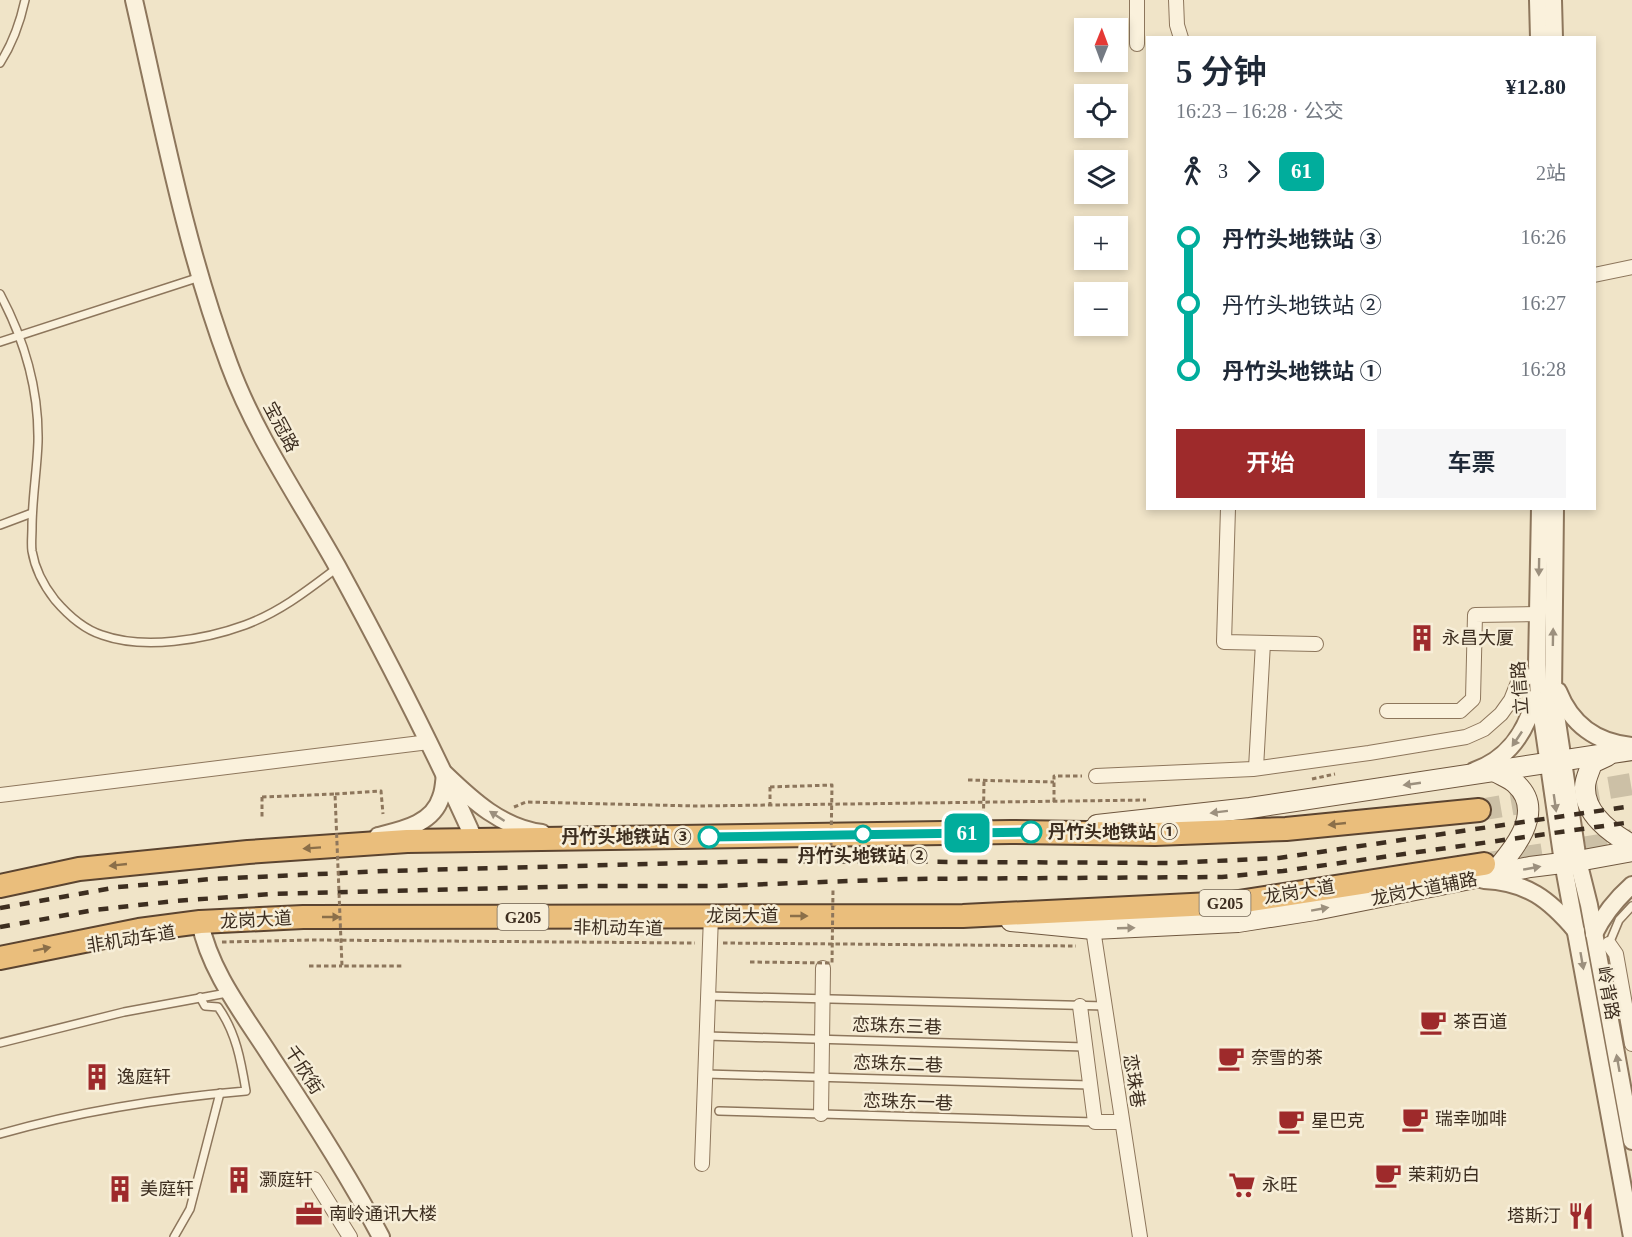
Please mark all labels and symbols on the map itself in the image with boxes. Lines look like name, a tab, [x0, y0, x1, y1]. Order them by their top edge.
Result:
north arrow	[1074, 18, 1128, 72]
street label: 宝冠路	[259, 398, 303, 456]
one-way arrow	[1534, 557, 1544, 576]
building icon: 永昌大厦	[1407, 623, 1437, 653]
one-way arrow	[1548, 627, 1558, 646]
place label: 永昌大厦	[1442, 628, 1514, 648]
street label: 立信路	[1508, 660, 1532, 716]
one-way arrow	[1511, 731, 1523, 747]
one-way arrow	[1402, 780, 1421, 789]
one-way arrow	[1550, 793, 1559, 812]
one-way arrow	[1209, 807, 1228, 817]
one-way arrow	[489, 811, 505, 822]
line badge: 61	[940, 814, 994, 852]
one-way arrow	[1327, 819, 1346, 829]
marker: 丹竹头地铁站 ①	[1020, 821, 1042, 843]
place label: 丹竹头地铁站 ①	[1048, 822, 1179, 842]
marker: 丹竹头地铁站 ②	[854, 825, 872, 843]
marker: 丹竹头地铁站 ③	[698, 826, 720, 848]
place label: 丹竹头地铁站 ③	[562, 827, 692, 847]
one-way arrow	[303, 843, 322, 852]
place label: 丹竹头地铁站 ②	[798, 846, 928, 866]
one-way arrow	[108, 860, 127, 870]
one-way arrow	[1523, 863, 1542, 872]
street label: 龙岗大道辅路	[1369, 869, 1479, 909]
street label: 龙岗大道	[1262, 876, 1336, 908]
road number: G205	[1200, 890, 1250, 916]
road number: G205	[498, 904, 548, 930]
one-way arrow	[1311, 904, 1330, 913]
street label: 龙岗大道	[706, 906, 778, 926]
street label: 龙岗大道	[220, 908, 292, 932]
one-way arrow	[789, 911, 808, 921]
one-way arrow	[321, 912, 340, 922]
street label: 非机动车道	[573, 917, 663, 939]
street label: 非机动车道	[85, 922, 177, 956]
one-way arrow	[1117, 924, 1136, 933]
one-way arrow	[33, 943, 52, 953]
one-way arrow	[1578, 952, 1587, 971]
street label: 岭背路	[1593, 965, 1623, 1021]
cafe icon: 茶百道	[1418, 1007, 1448, 1037]
place label: 茶百道	[1453, 1012, 1507, 1032]
street label: 恋珠东三巷	[852, 1014, 942, 1038]
street label: 千欣街	[281, 1042, 327, 1098]
cafe icon: 奈雪的茶	[1216, 1043, 1246, 1073]
place label: 奈雪的茶	[1251, 1048, 1323, 1068]
street label: 恋珠东二巷	[853, 1052, 943, 1076]
street label: 恋珠巷	[1120, 1053, 1148, 1109]
one-way arrow	[1613, 1053, 1622, 1072]
building icon: 逸庭轩	[82, 1062, 112, 1092]
place label: 逸庭轩	[117, 1067, 171, 1087]
street label: 恋珠东一巷	[863, 1090, 953, 1114]
cafe icon: 瑞幸咖啡	[1400, 1104, 1430, 1134]
cafe icon: 星巴克	[1276, 1106, 1306, 1136]
place label: 瑞幸咖啡	[1435, 1109, 1507, 1129]
place label: 星巴克	[1311, 1111, 1365, 1131]
cafe icon: 茉莉奶白	[1373, 1160, 1403, 1190]
building icon: 灏庭轩	[224, 1165, 254, 1195]
place label: 茉莉奶白	[1408, 1165, 1480, 1185]
place label: 灏庭轩	[259, 1170, 313, 1190]
supermarket icon: 永旺	[1227, 1170, 1257, 1200]
building icon: 美庭轩	[105, 1174, 135, 1204]
place label: 永旺	[1262, 1175, 1298, 1195]
place label: 美庭轩	[140, 1179, 194, 1199]
office icon: 南岭通讯大楼	[294, 1199, 324, 1229]
restaurant icon: 塔斯汀	[1566, 1201, 1596, 1231]
place label: 南岭通讯大楼	[329, 1204, 437, 1224]
place label: 塔斯汀	[1507, 1206, 1561, 1226]

